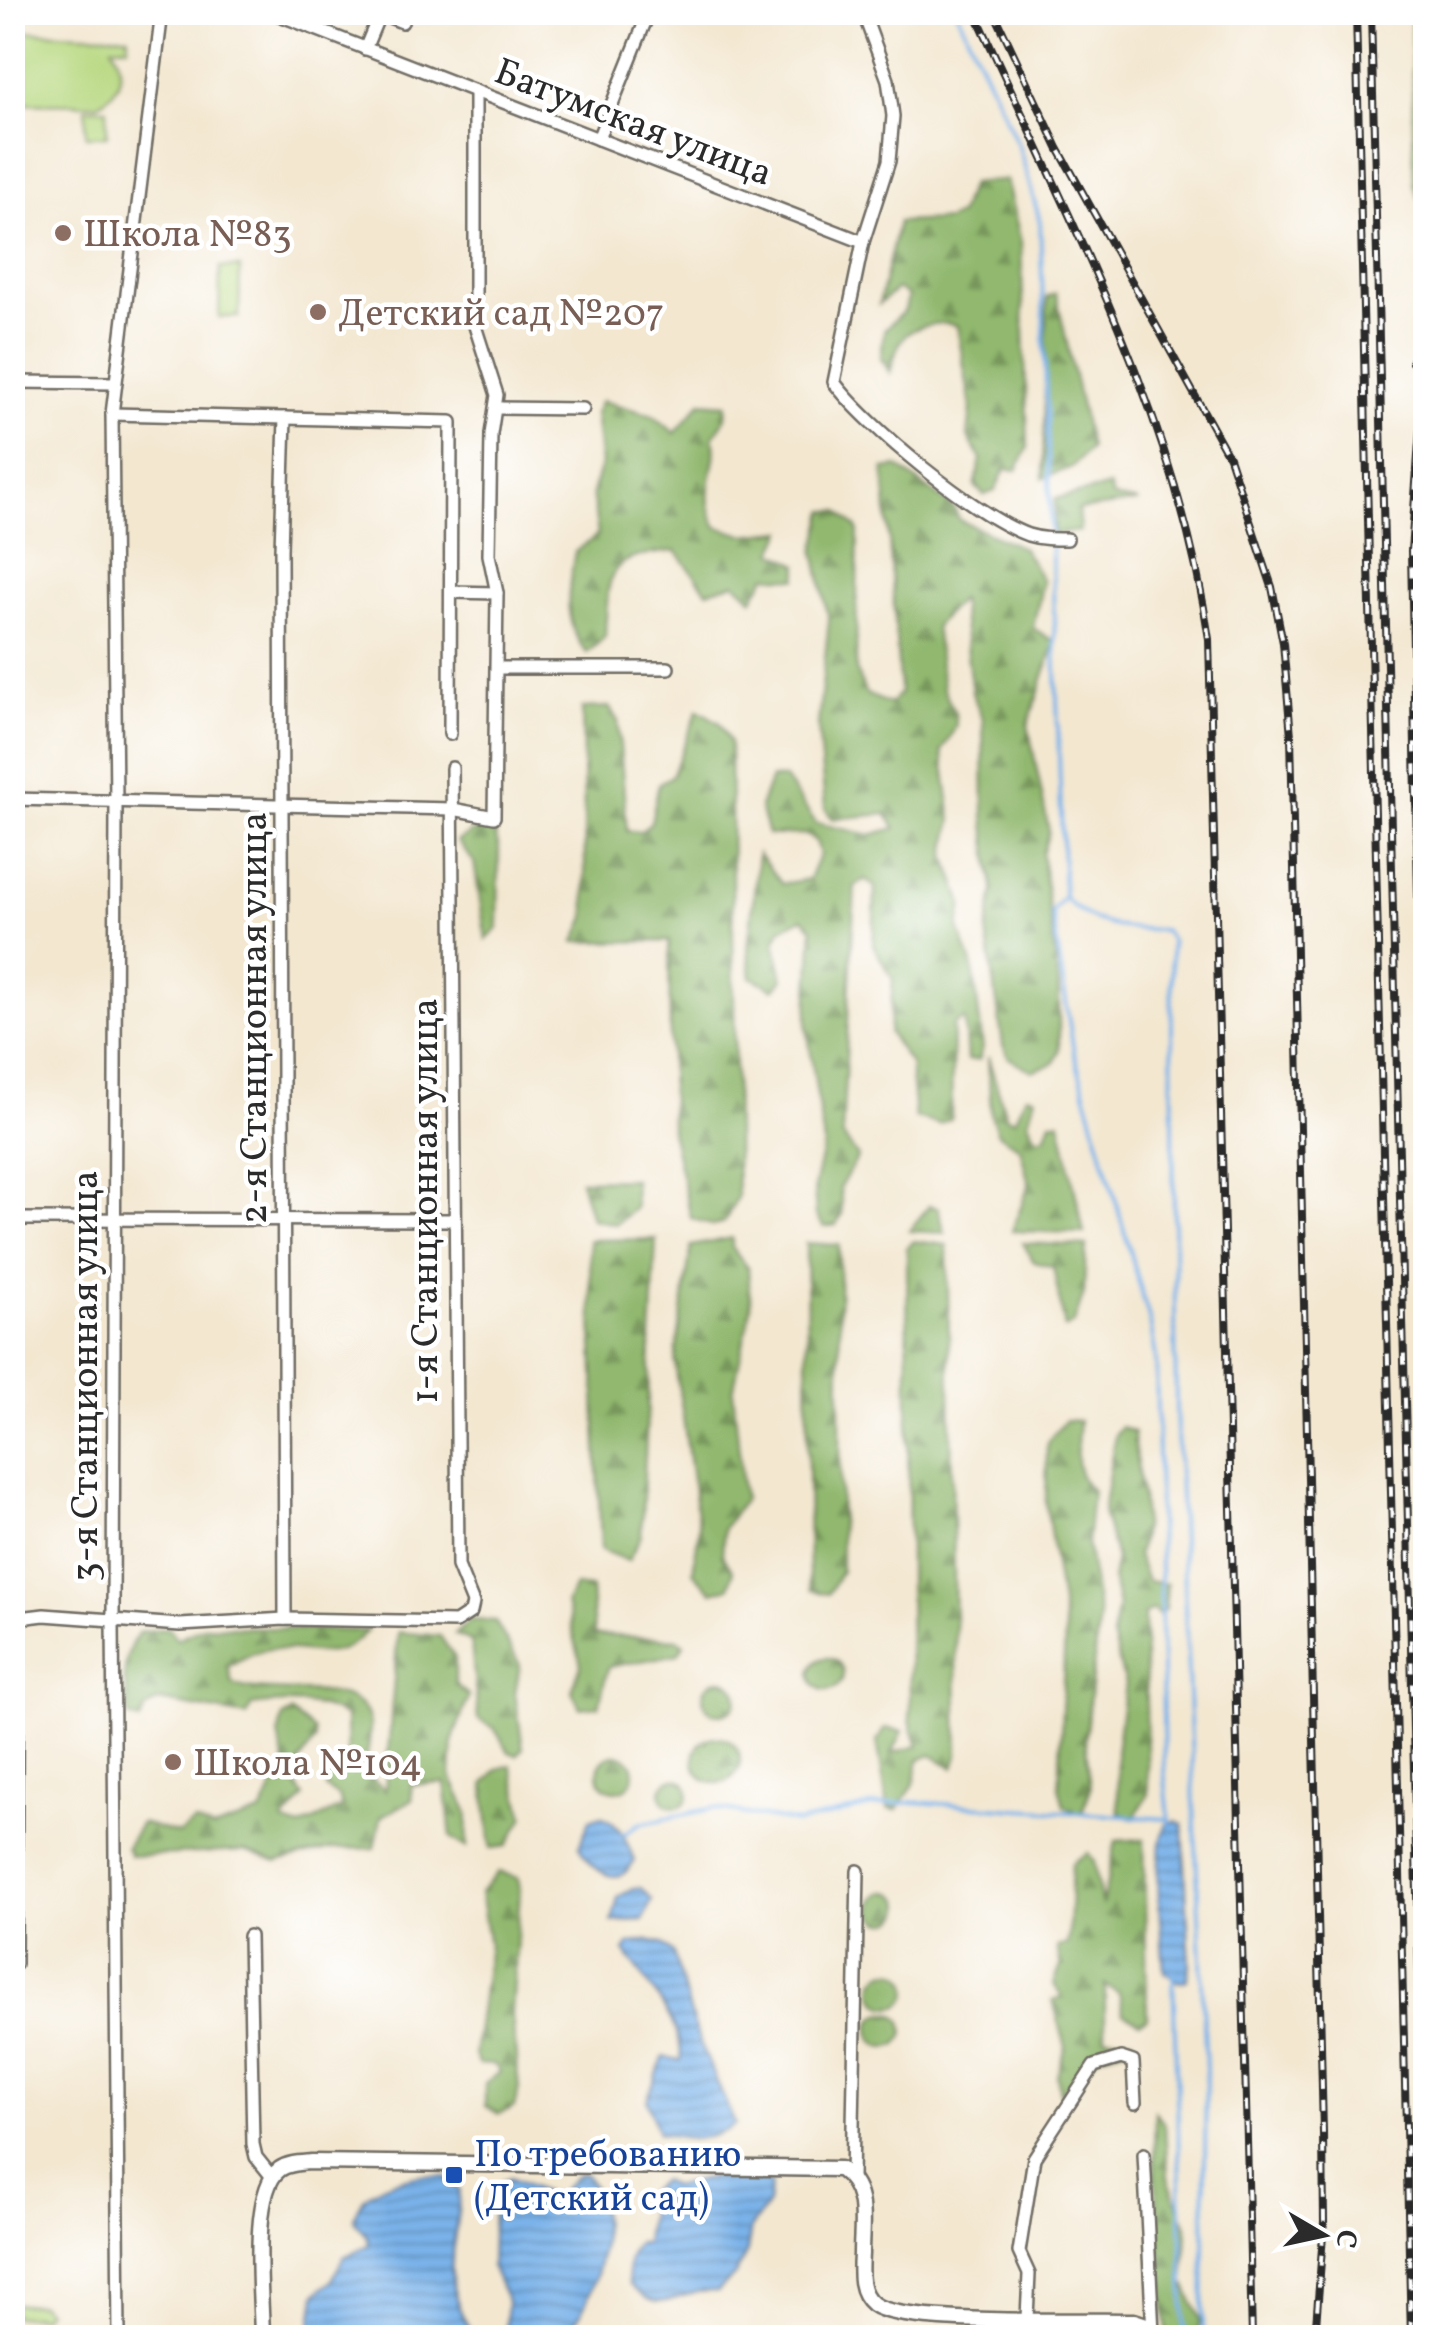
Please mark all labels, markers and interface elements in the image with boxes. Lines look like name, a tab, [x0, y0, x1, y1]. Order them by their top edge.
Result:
street label: Батумская улица	[486, 47, 779, 202]
place label: Школа №83	[83, 210, 292, 263]
marker: Школа №83	[52, 222, 74, 244]
place label: Детский сад №207	[338, 289, 664, 342]
marker: Детский сад №207	[307, 301, 329, 323]
street label: 2-я Станционная улица	[230, 812, 283, 1224]
street label: 1-я Станционная улица	[401, 998, 454, 1404]
street label: 3-я Станционная улица	[61, 1170, 114, 1582]
place label: Школа №104	[193, 1739, 422, 1792]
marker: Школа №104	[162, 1751, 184, 1773]
place label: По требованию (Детский сад)	[474, 2130, 741, 2227]
marker: По требованию (Детский сад)	[443, 2164, 465, 2186]
north arrow	[1273, 2185, 1373, 2285]
text: С	[1325, 2227, 1366, 2250]

